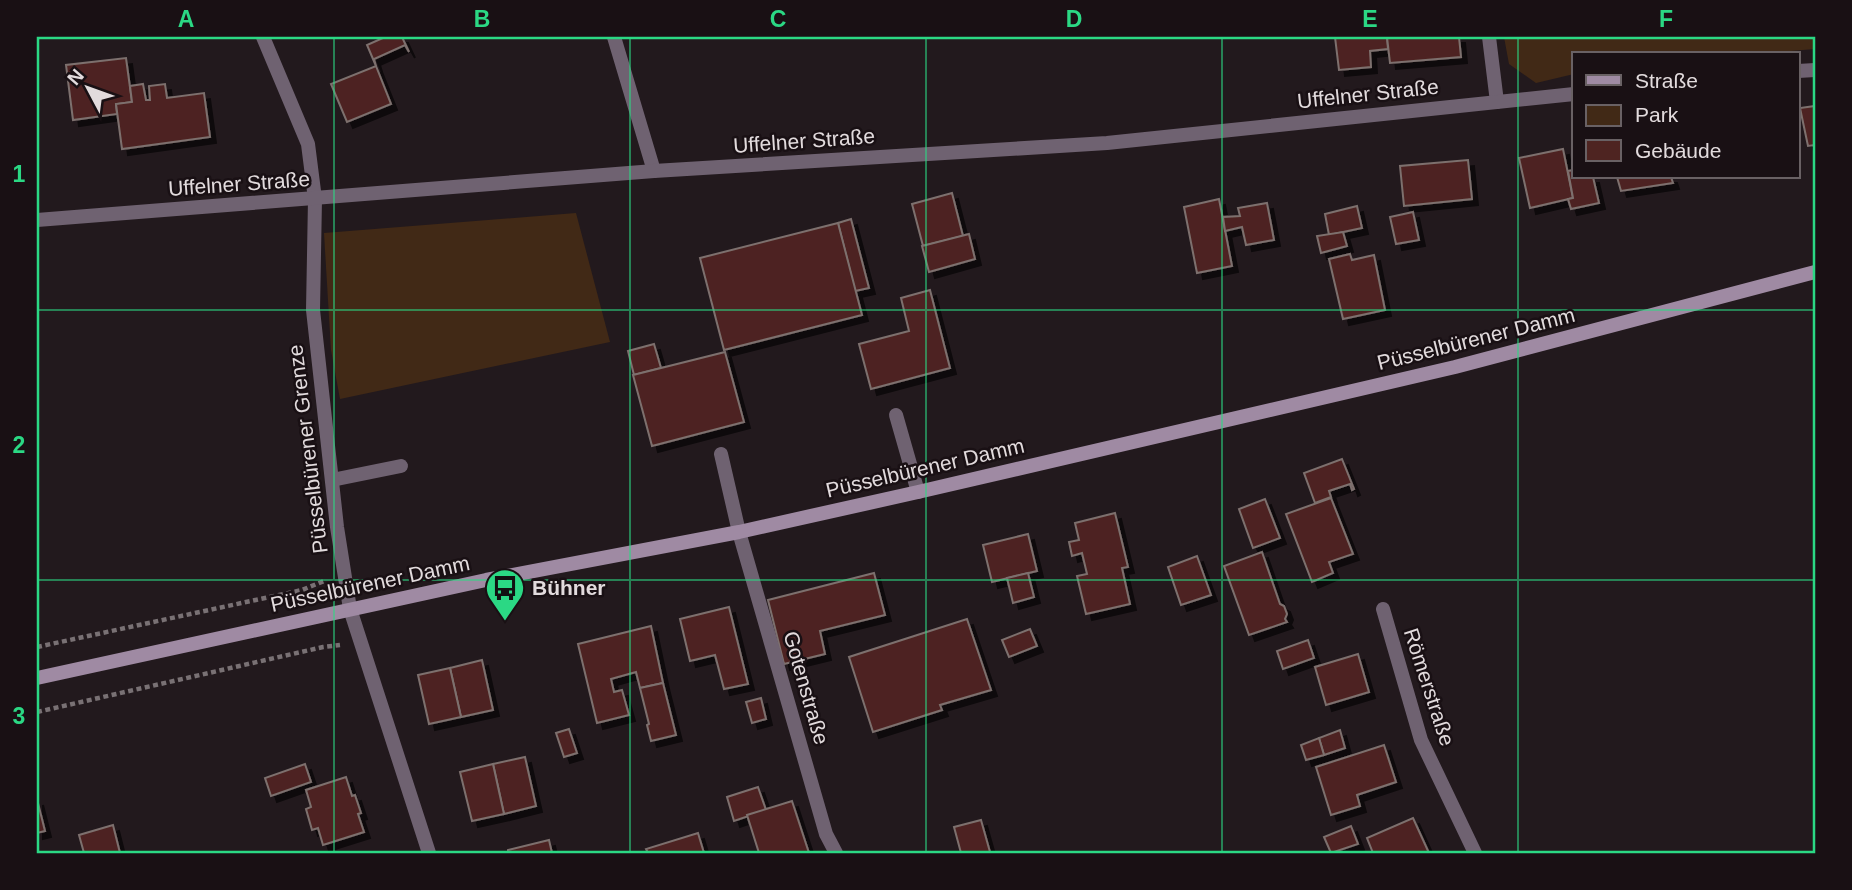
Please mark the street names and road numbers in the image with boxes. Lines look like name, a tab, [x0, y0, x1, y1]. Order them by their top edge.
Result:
street label: Uffelner Straße	[1296, 75, 1440, 112]
street label: Uffelner Straße	[732, 124, 876, 157]
street label: Uffelner Straße	[167, 167, 311, 200]
street label: Püsselbürener Damm	[1375, 303, 1577, 374]
street label: Püsselbürener Grenze	[283, 343, 332, 555]
street label: Püsselbürener Damm	[823, 433, 1026, 502]
street label: Püsselbürener Damm	[268, 551, 472, 616]
street label: Römerstraße	[1400, 625, 1459, 749]
street label: Gotenstraße	[779, 629, 834, 747]

